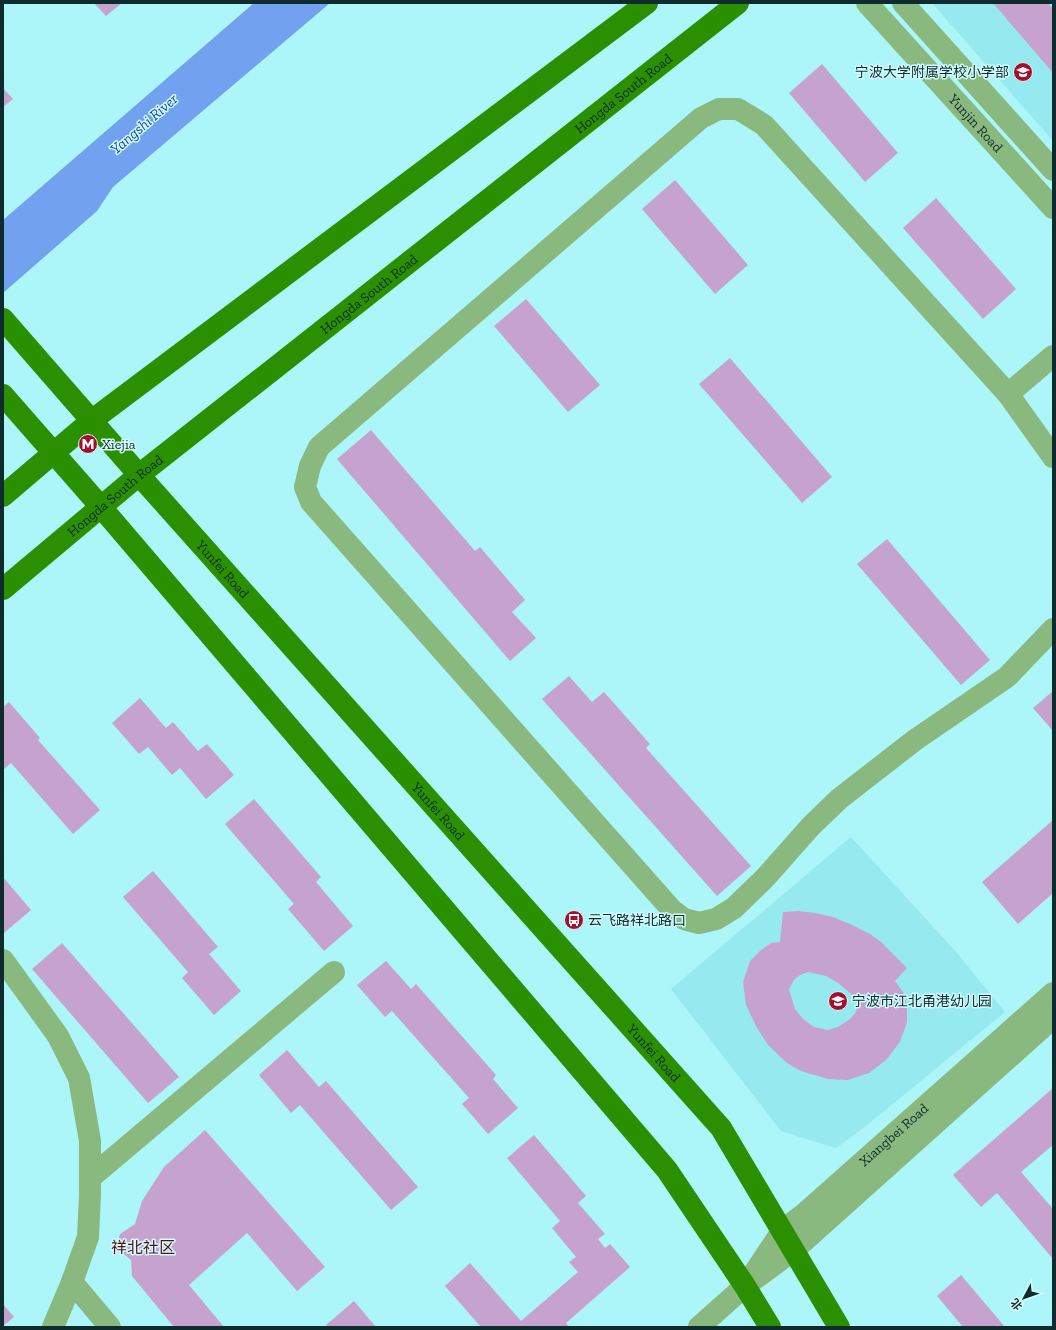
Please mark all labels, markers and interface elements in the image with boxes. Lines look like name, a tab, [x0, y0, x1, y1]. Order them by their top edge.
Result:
street label: Hongda South Road	[571, 50, 676, 137]
school or university icon: 宁波大学附属学校小学部	[1012, 61, 1034, 83]
place label: 宁波大学附属学校小学部	[855, 64, 1009, 81]
water label: Yangshi River	[107, 89, 182, 158]
street label: Yunjin Road	[944, 90, 1006, 156]
street label: Hongda South Road	[317, 250, 422, 338]
metro station icon: Xiejia	[77, 433, 99, 455]
place label: Xiejia	[102, 436, 136, 453]
street label: Hongda South Road	[64, 451, 167, 541]
street label: Yunfei Road	[192, 536, 253, 602]
street label: Yunfei Road	[407, 778, 469, 844]
bus stop icon: 云飞路祥北路口	[563, 909, 585, 931]
place label: 云飞路祥北路口	[588, 912, 686, 929]
school or university icon: 宁波市江北甬港幼儿园	[827, 990, 849, 1012]
place label: 宁波市江北甬港幼儿园	[852, 993, 992, 1010]
street label: Yunfei Road	[623, 1020, 684, 1086]
street label: Xiangbei Road	[856, 1100, 932, 1170]
district label: 祥北社区	[111, 1238, 175, 1257]
north arrow	[1004, 1278, 1044, 1318]
text: 北	[1008, 1296, 1025, 1313]

